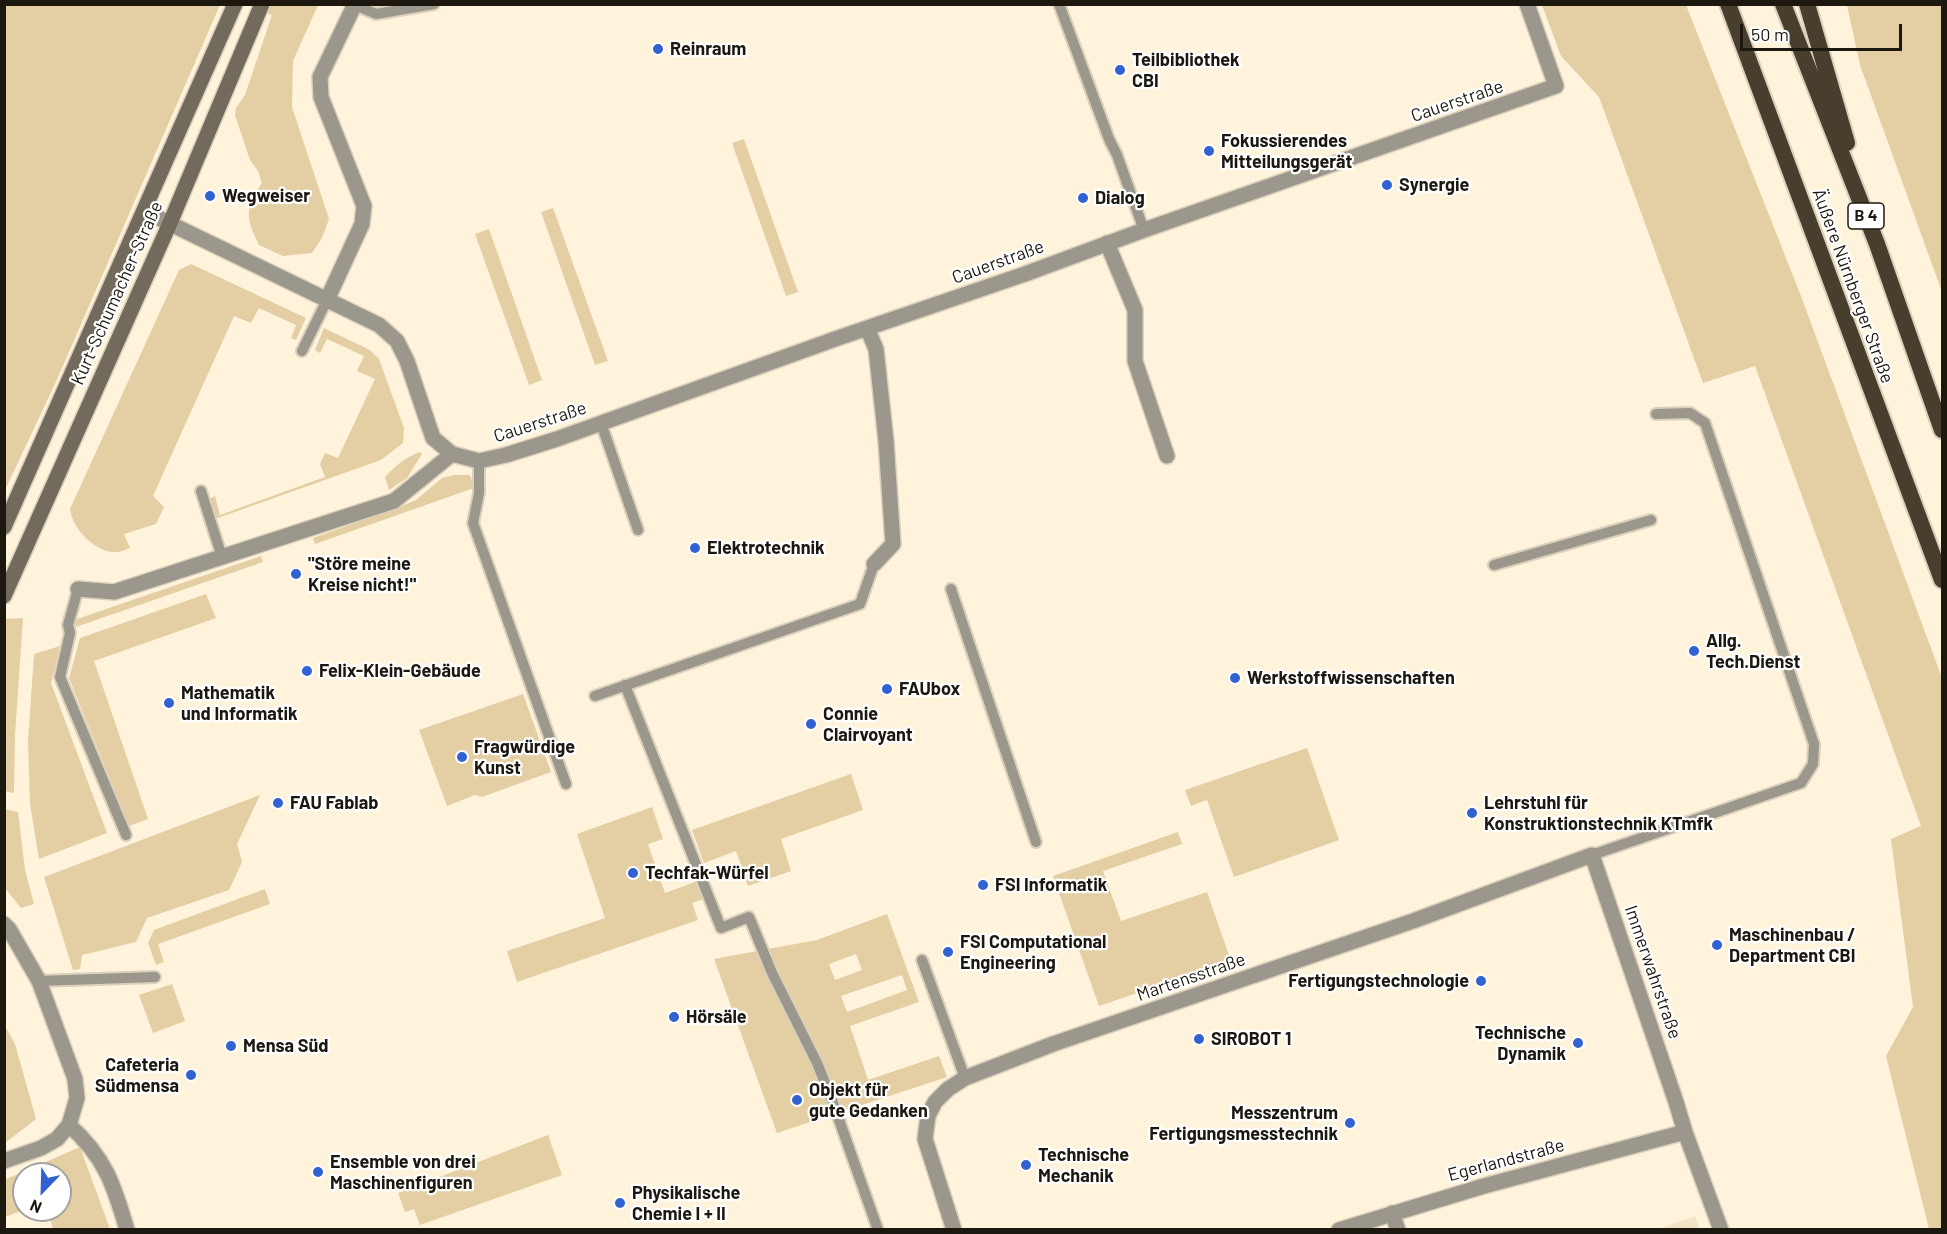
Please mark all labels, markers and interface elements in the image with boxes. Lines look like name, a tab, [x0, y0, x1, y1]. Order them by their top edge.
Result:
scale bar	[1743, 12, 1905, 50]
text: 50 m	[1751, 23, 1789, 45]
place label: Reinraum	[670, 38, 746, 60]
marker: Reinraum	[651, 42, 665, 56]
place label: Teilbibliothek CBI	[1132, 49, 1240, 92]
marker: Teilbibliothek CBI	[1113, 63, 1127, 77]
street label: Cauerstraße	[1408, 75, 1506, 127]
place label: Fokussierendes Mitteilungsgerät	[1221, 130, 1352, 172]
marker: Fokussierendes Mitteilungsgerät	[1202, 144, 1216, 158]
place label: Synergie	[1399, 174, 1469, 196]
marker: Synergie	[1380, 178, 1394, 192]
place label: Wegweiser	[222, 185, 310, 207]
street label: Äußere Nürnberger Straße	[1808, 186, 1898, 386]
place label: Dialog	[1095, 187, 1145, 209]
marker: Wegweiser	[203, 189, 217, 203]
marker: Dialog	[1076, 191, 1090, 205]
street label: Kurt-Schumacher-Straße	[67, 198, 167, 388]
road number: B 4	[1848, 203, 1884, 229]
street label: Cauerstraße	[949, 235, 1047, 289]
street label: Cauerstraße	[491, 397, 589, 447]
place label: Elektrotechnik	[707, 537, 825, 559]
marker: Elektrotechnik	[688, 541, 702, 555]
place label: "Störe meine Kreise nicht!"	[308, 553, 416, 596]
marker: "Störe meine Kreise nicht!"	[289, 567, 303, 581]
place label: Allg. Tech.Dienst	[1706, 630, 1800, 672]
marker: Allg. Tech.Dienst	[1687, 644, 1701, 658]
place label: Felix-Klein-Gebäude	[319, 660, 481, 682]
marker: Felix-Klein-Gebäude	[300, 664, 314, 678]
place label: Werkstoffwissenschaften	[1247, 667, 1455, 689]
marker: Werkstoffwissenschaften	[1228, 671, 1242, 685]
place label: FAUbox	[899, 678, 960, 700]
place label: Mathematik und Informatik	[181, 682, 298, 724]
marker: FAUbox	[880, 682, 894, 696]
marker: Mathematik und Informatik	[162, 696, 176, 710]
place label: Connie Clairvoyant	[823, 703, 913, 746]
marker: Connie Clairvoyant	[804, 717, 818, 731]
place label: Fragwürdige Kunst	[474, 736, 575, 778]
marker: Fragwürdige Kunst	[455, 750, 469, 764]
place label: FAU Fablab	[290, 792, 378, 814]
place label: Lehrstuhl für Konstruktionstechnik KTmfk	[1484, 792, 1713, 834]
marker: FAU Fablab	[271, 796, 285, 810]
marker: Lehrstuhl für Konstruktionstechnik KTmfk	[1465, 806, 1479, 820]
place label: Techfak-Würfel	[645, 862, 769, 884]
marker: Techfak-Würfel	[626, 866, 640, 880]
place label: FSI Informatik	[995, 874, 1107, 896]
marker: FSI Informatik	[976, 878, 990, 892]
street label: Immerwahrstraße	[1620, 902, 1686, 1042]
place label: Maschinenbau / Department CBI	[1729, 924, 1856, 966]
place label: FSI Computational Engineering	[960, 931, 1106, 974]
marker: Maschinenbau / Department CBI	[1710, 938, 1724, 952]
marker: FSI Computational Engineering	[941, 945, 955, 959]
street label: Martensstraße	[1134, 948, 1248, 1006]
place label: Fertigungstechnologie	[1288, 970, 1469, 992]
marker: Fertigungstechnologie	[1474, 974, 1488, 988]
place label: Hörsäle	[686, 1006, 747, 1028]
marker: Hörsäle	[667, 1010, 681, 1024]
place label: Technische Dynamik	[1475, 1022, 1566, 1064]
place label: SIROBOT 1	[1211, 1028, 1291, 1050]
marker: SIROBOT 1	[1192, 1032, 1206, 1046]
place label: Mensa Süd	[243, 1035, 328, 1057]
marker: Technische Dynamik	[1571, 1036, 1585, 1050]
marker: Mensa Süd	[224, 1039, 238, 1053]
place label: Cafeteria Südmensa	[95, 1054, 179, 1096]
marker: Cafeteria Südmensa	[184, 1068, 198, 1082]
place label: Objekt für gute Gedanken	[809, 1079, 928, 1122]
marker: Objekt für gute Gedanken	[790, 1093, 804, 1107]
place label: Messzentrum Fertigungsmesstechnik	[1149, 1102, 1338, 1144]
marker: Messzentrum Fertigungsmesstechnik	[1343, 1116, 1357, 1130]
street label: Egerlandstraße	[1445, 1134, 1567, 1186]
place label: Technische Mechanik	[1038, 1144, 1129, 1186]
place label: Ensemble von drei Maschinenfiguren	[330, 1151, 476, 1194]
marker: Technische Mechanik	[1019, 1158, 1033, 1172]
north arrow	[12, 1162, 72, 1222]
marker: Ensemble von drei Maschinenfiguren	[311, 1165, 325, 1179]
place label: Physikalische Chemie I + II	[632, 1182, 740, 1224]
text: N	[27, 1196, 44, 1218]
marker: Physikalische Chemie I + II	[613, 1196, 627, 1210]

